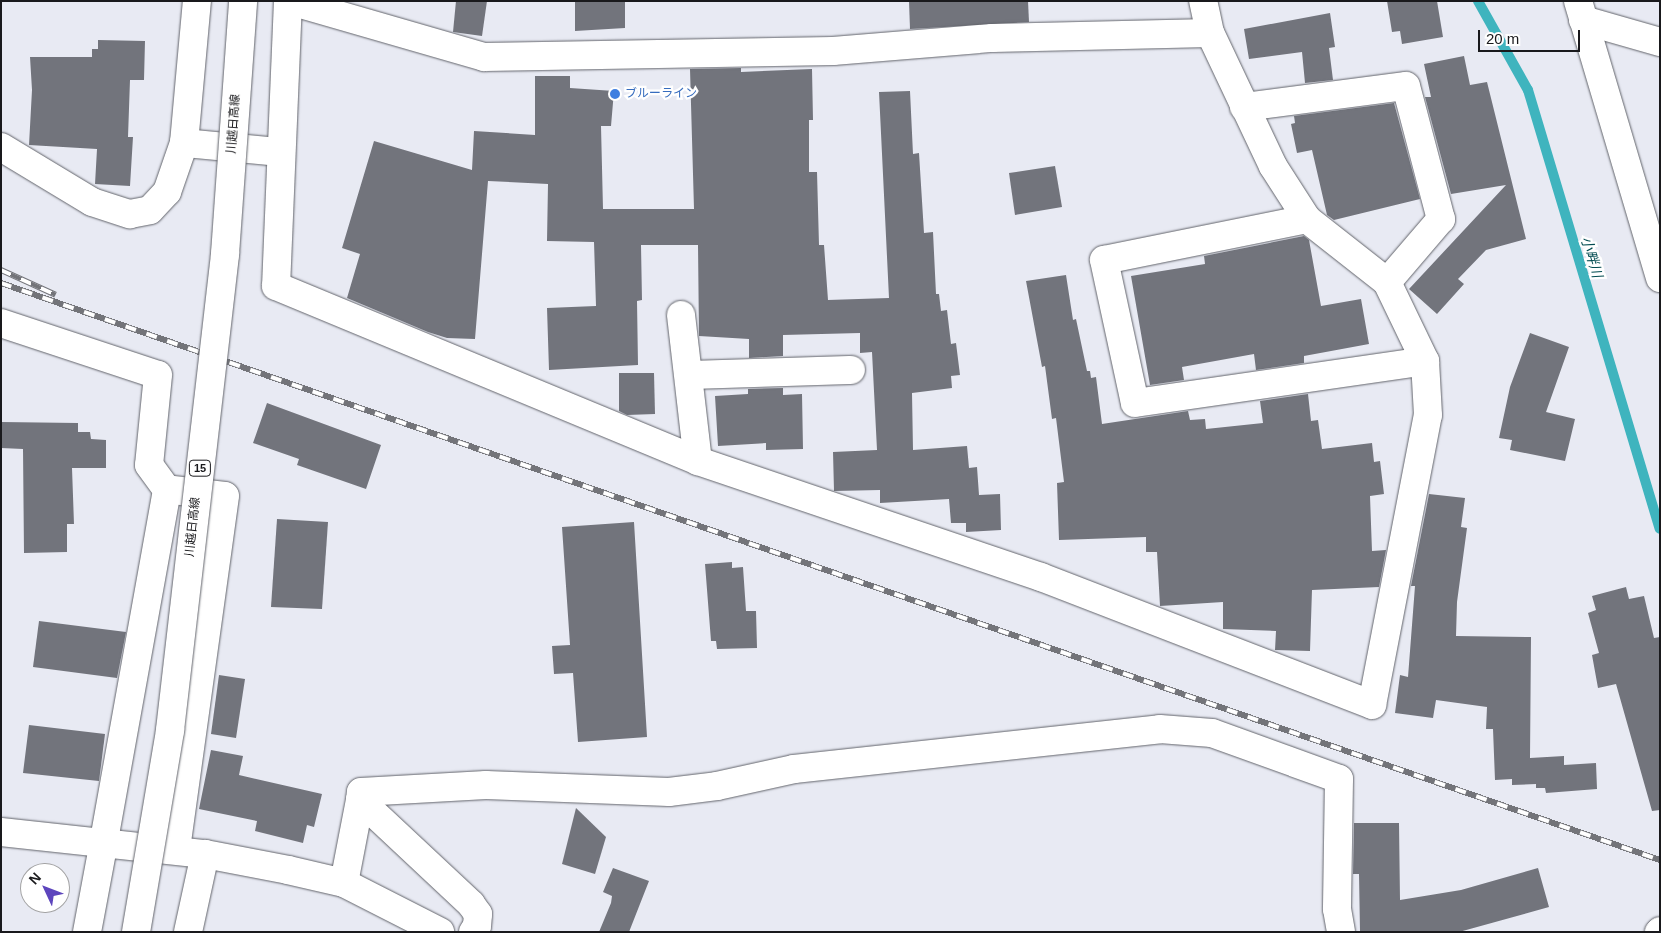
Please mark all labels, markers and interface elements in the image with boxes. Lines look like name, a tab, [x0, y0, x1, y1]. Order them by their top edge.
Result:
scale bar	[1481, 20, 1584, 52]
text: 20 m	[1486, 30, 1519, 47]
place label: ブルーライン	[625, 87, 697, 101]
marker: ブルーライン	[609, 88, 621, 100]
street label: 川越日高線	[225, 94, 243, 154]
water label: 小畔川	[1578, 234, 1606, 280]
road number: 15	[189, 459, 211, 476]
street label: 川越日高線	[183, 496, 203, 558]
north arrow	[20, 863, 70, 913]
text: N	[25, 869, 44, 888]

